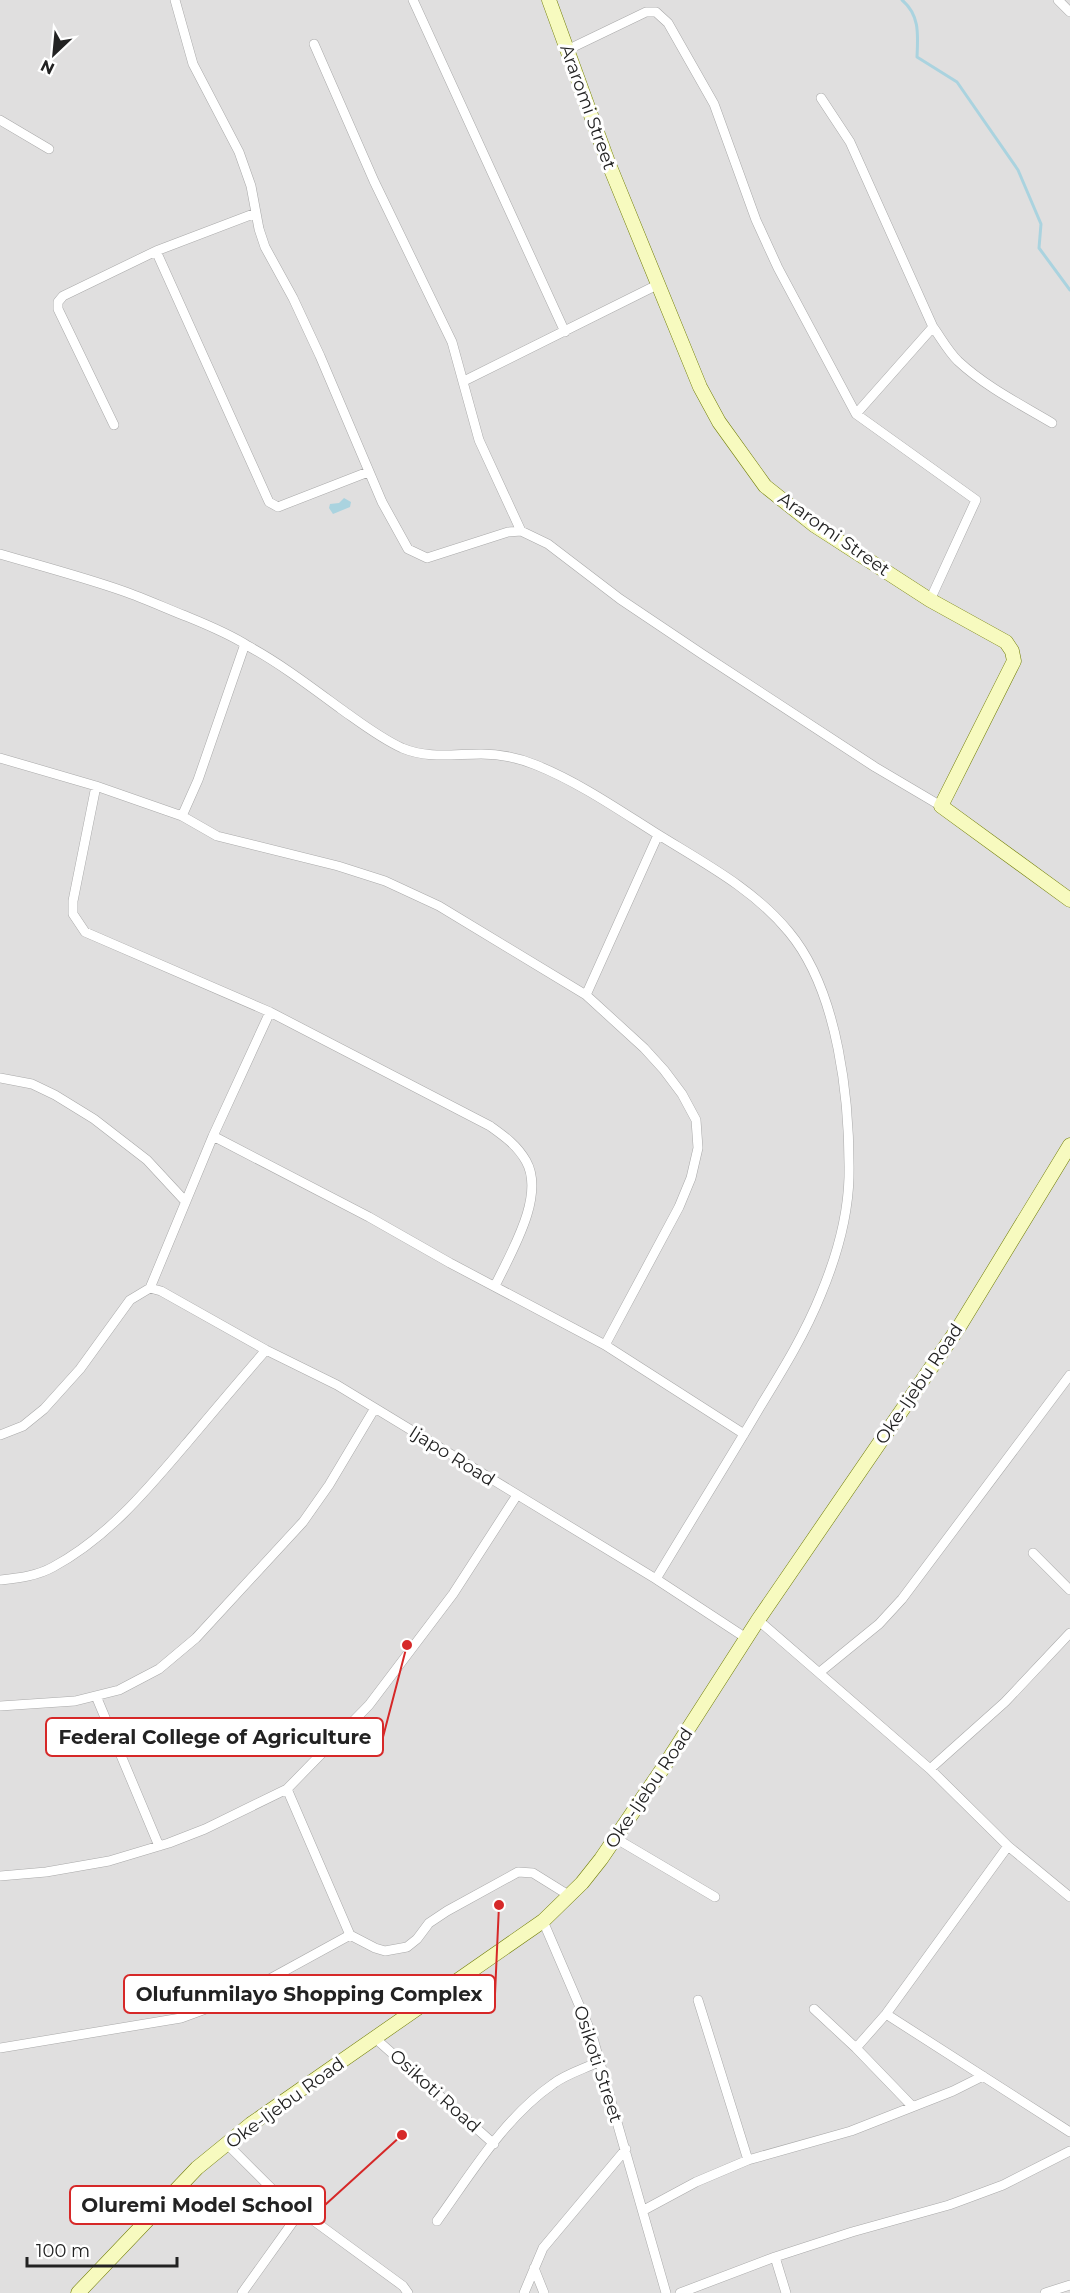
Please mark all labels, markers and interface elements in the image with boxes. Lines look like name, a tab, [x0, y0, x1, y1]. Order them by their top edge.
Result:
north arrow	[24, 24, 84, 84]
street label: Araromi Street	[555, 42, 621, 172]
text: N	[38, 56, 58, 78]
street label: Araromi Street	[774, 487, 894, 581]
street label: Oke-Ijebu Road	[870, 1319, 968, 1449]
street label: Ijapo Road	[405, 1421, 499, 1491]
callout: Federal College of Agriculture	[46, 1718, 383, 1756]
street label: Oke-Ijebu Road	[600, 1723, 698, 1853]
text: Federal College of Agriculture	[59, 1725, 371, 1749]
callout: Olufunmilayo Shopping Complex	[124, 1975, 495, 2013]
text: Olufunmilayo Shopping Complex	[136, 1982, 482, 2006]
street label: Osikoti Street	[569, 2003, 627, 2125]
street label: Osikoti Road	[385, 2045, 485, 2137]
street label: Oke-Ijebu Road	[221, 2053, 349, 2153]
callout: Oluremi Model School	[70, 2186, 325, 2224]
text: Oluremi Model School	[81, 2193, 313, 2217]
scale bar	[27, 2230, 177, 2268]
text: 100 m	[36, 2240, 90, 2262]

